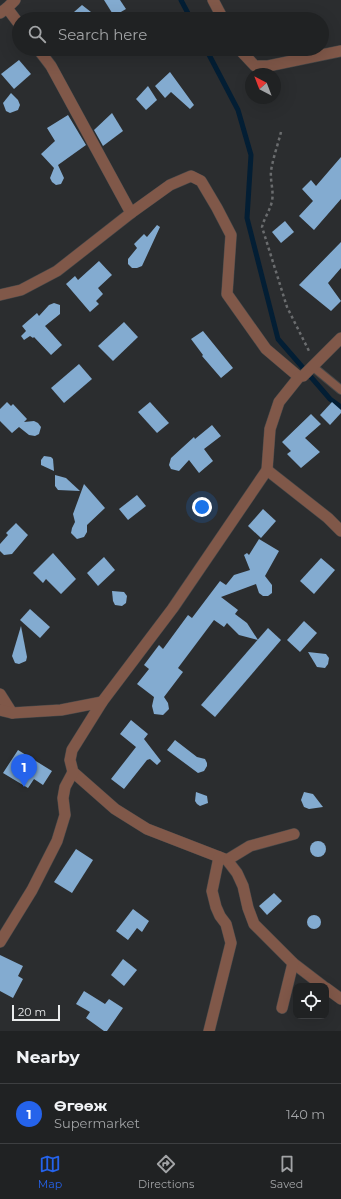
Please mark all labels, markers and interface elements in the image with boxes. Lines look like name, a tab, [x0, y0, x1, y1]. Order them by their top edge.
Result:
search box	[12, 12, 329, 56]
icon: search	[26, 23, 48, 45]
text: Search here	[58, 25, 147, 44]
north arrow	[245, 68, 281, 104]
your location	[192, 497, 212, 517]
pin: 1	[11, 754, 37, 787]
map controls	[293, 983, 329, 1019]
button: locate	[293, 983, 329, 1019]
scale bar	[12, 1003, 60, 1022]
text: 20 m	[18, 1005, 46, 1019]
text: Nearby	[16, 1047, 80, 1067]
text: Өгөөж	[54, 1096, 107, 1115]
text: 1	[26, 1106, 32, 1122]
text: 140 m	[286, 1106, 325, 1122]
text: Supermarket	[54, 1115, 140, 1131]
tab: Map	[38, 1153, 62, 1191]
tab: Directions	[138, 1153, 194, 1191]
tab: Saved	[270, 1153, 303, 1191]

